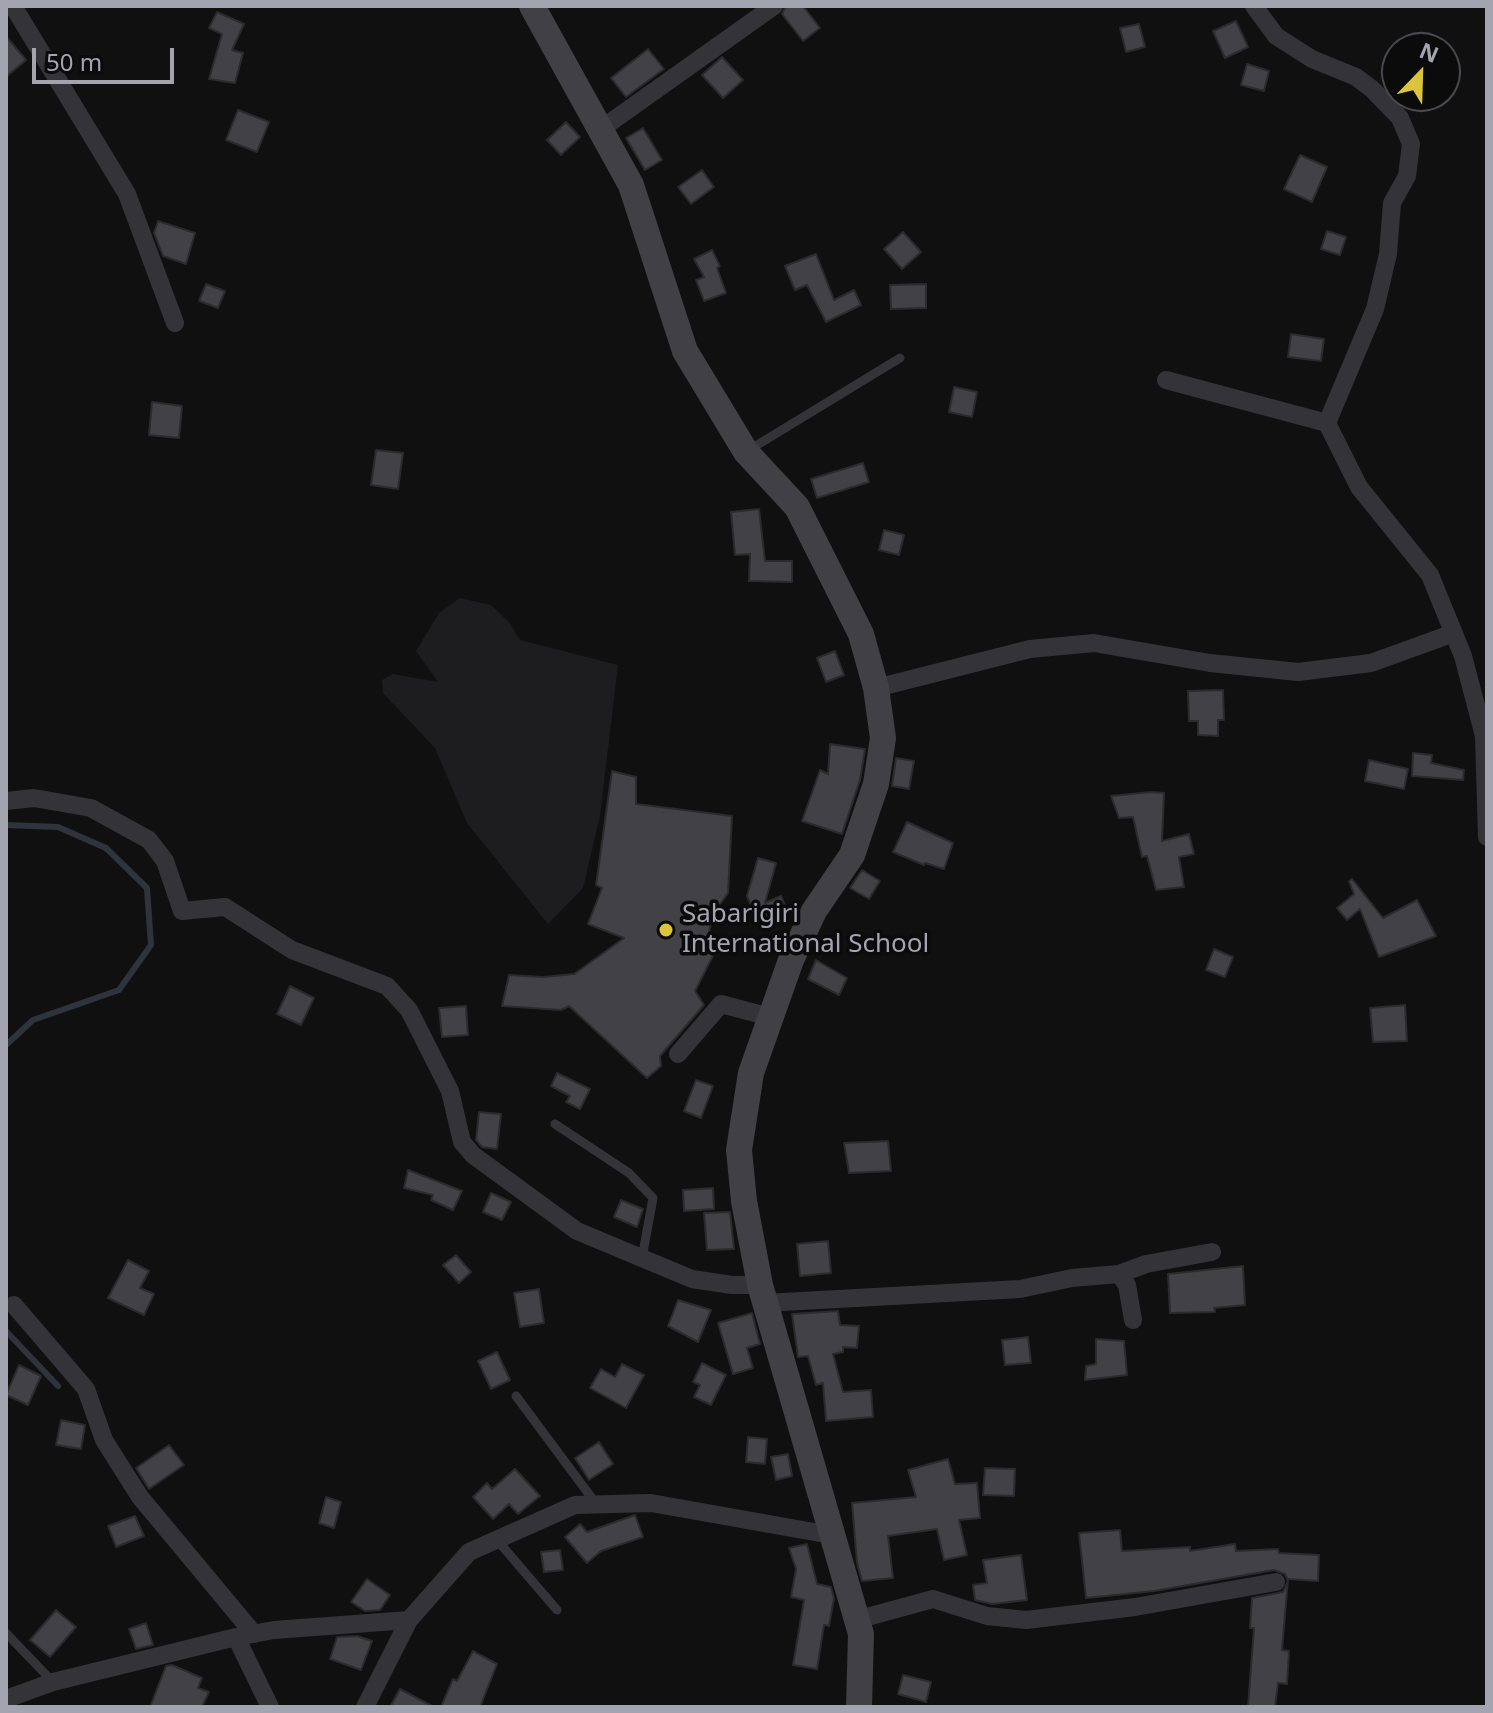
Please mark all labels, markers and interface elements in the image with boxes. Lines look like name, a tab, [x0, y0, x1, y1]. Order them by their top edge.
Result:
scale bar	[36, 32, 178, 82]
north arrow	[1381, 32, 1461, 112]
text: N	[1415, 34, 1444, 69]
text: 50 m	[46, 45, 102, 78]
place label: Sabarigiri International School	[682, 899, 929, 960]
marker: Sabarigiri International School	[657, 921, 675, 939]

